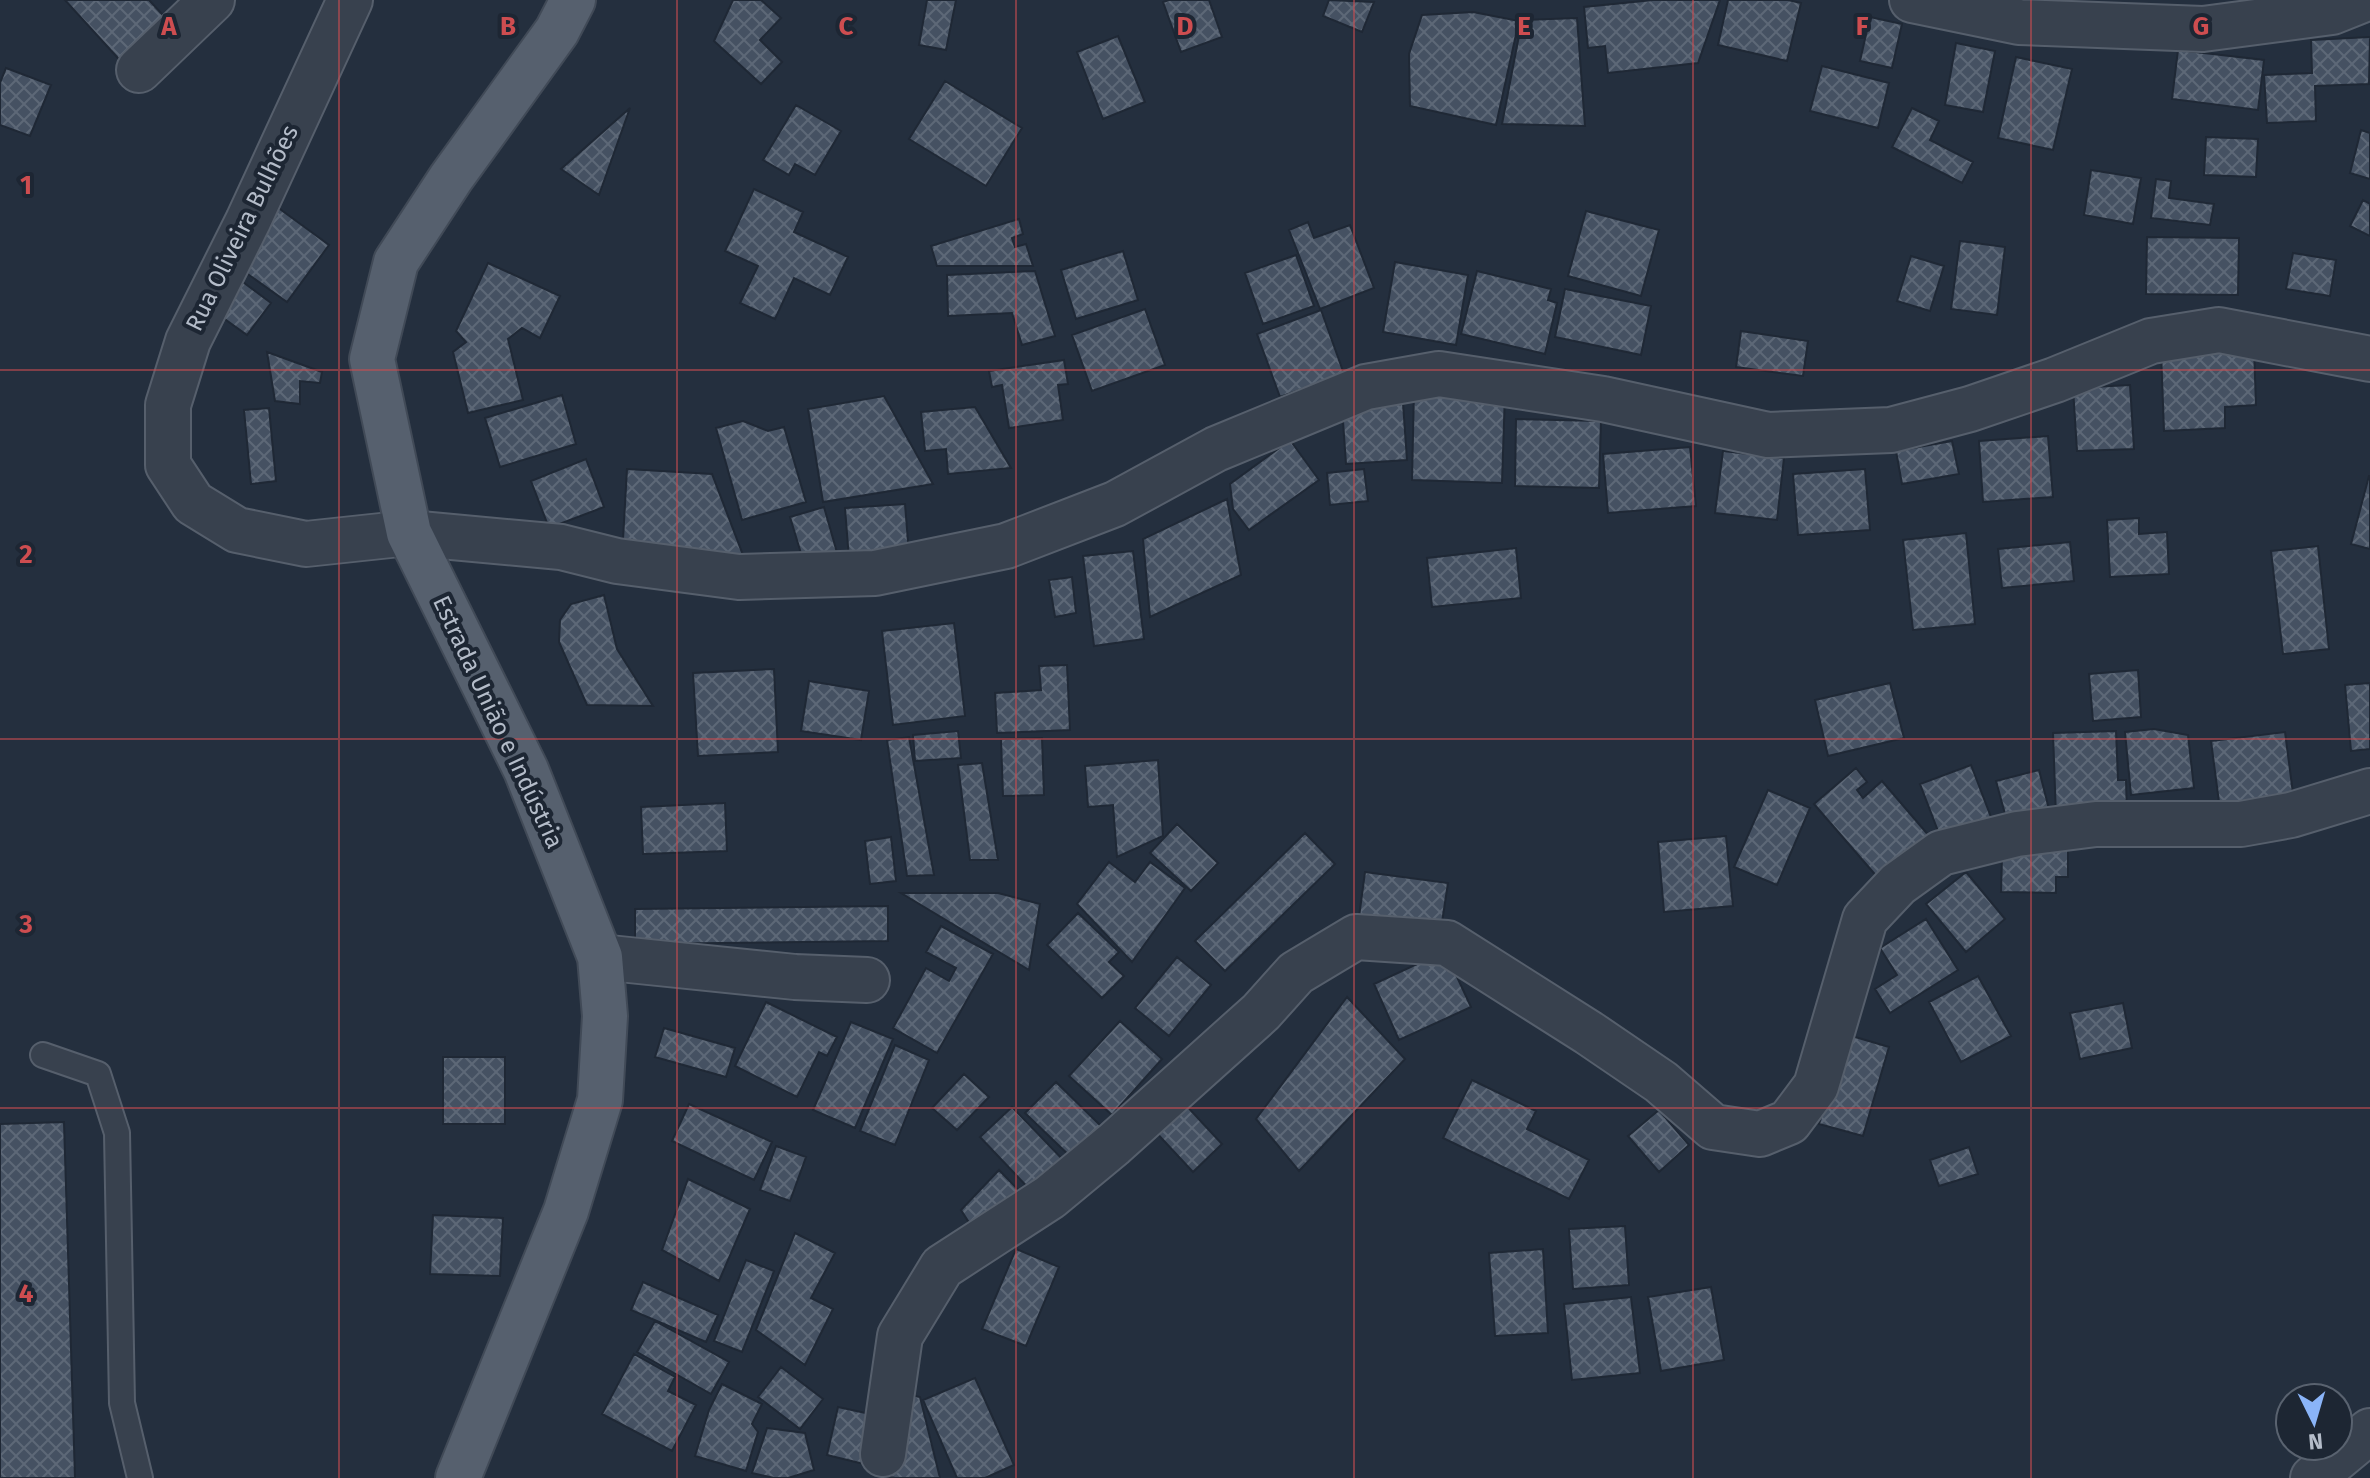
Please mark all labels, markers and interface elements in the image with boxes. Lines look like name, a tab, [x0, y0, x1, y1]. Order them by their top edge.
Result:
text: A	[160, 11, 177, 42]
text: B	[500, 11, 516, 42]
text: C	[839, 11, 854, 42]
text: D	[1177, 11, 1194, 42]
text: E	[1517, 11, 1531, 42]
text: F	[1856, 11, 1869, 42]
text: G	[2193, 11, 2209, 42]
street label: Rua Oliveira Bulhões	[180, 120, 304, 336]
text: 1	[20, 170, 32, 201]
text: 2	[19, 539, 33, 570]
street label: Estrada União e Indústria	[427, 591, 569, 853]
text: 3	[18, 909, 33, 940]
text: 4	[19, 1278, 34, 1309]
north arrow	[2274, 1382, 2354, 1462]
text: N	[2307, 1427, 2324, 1456]

